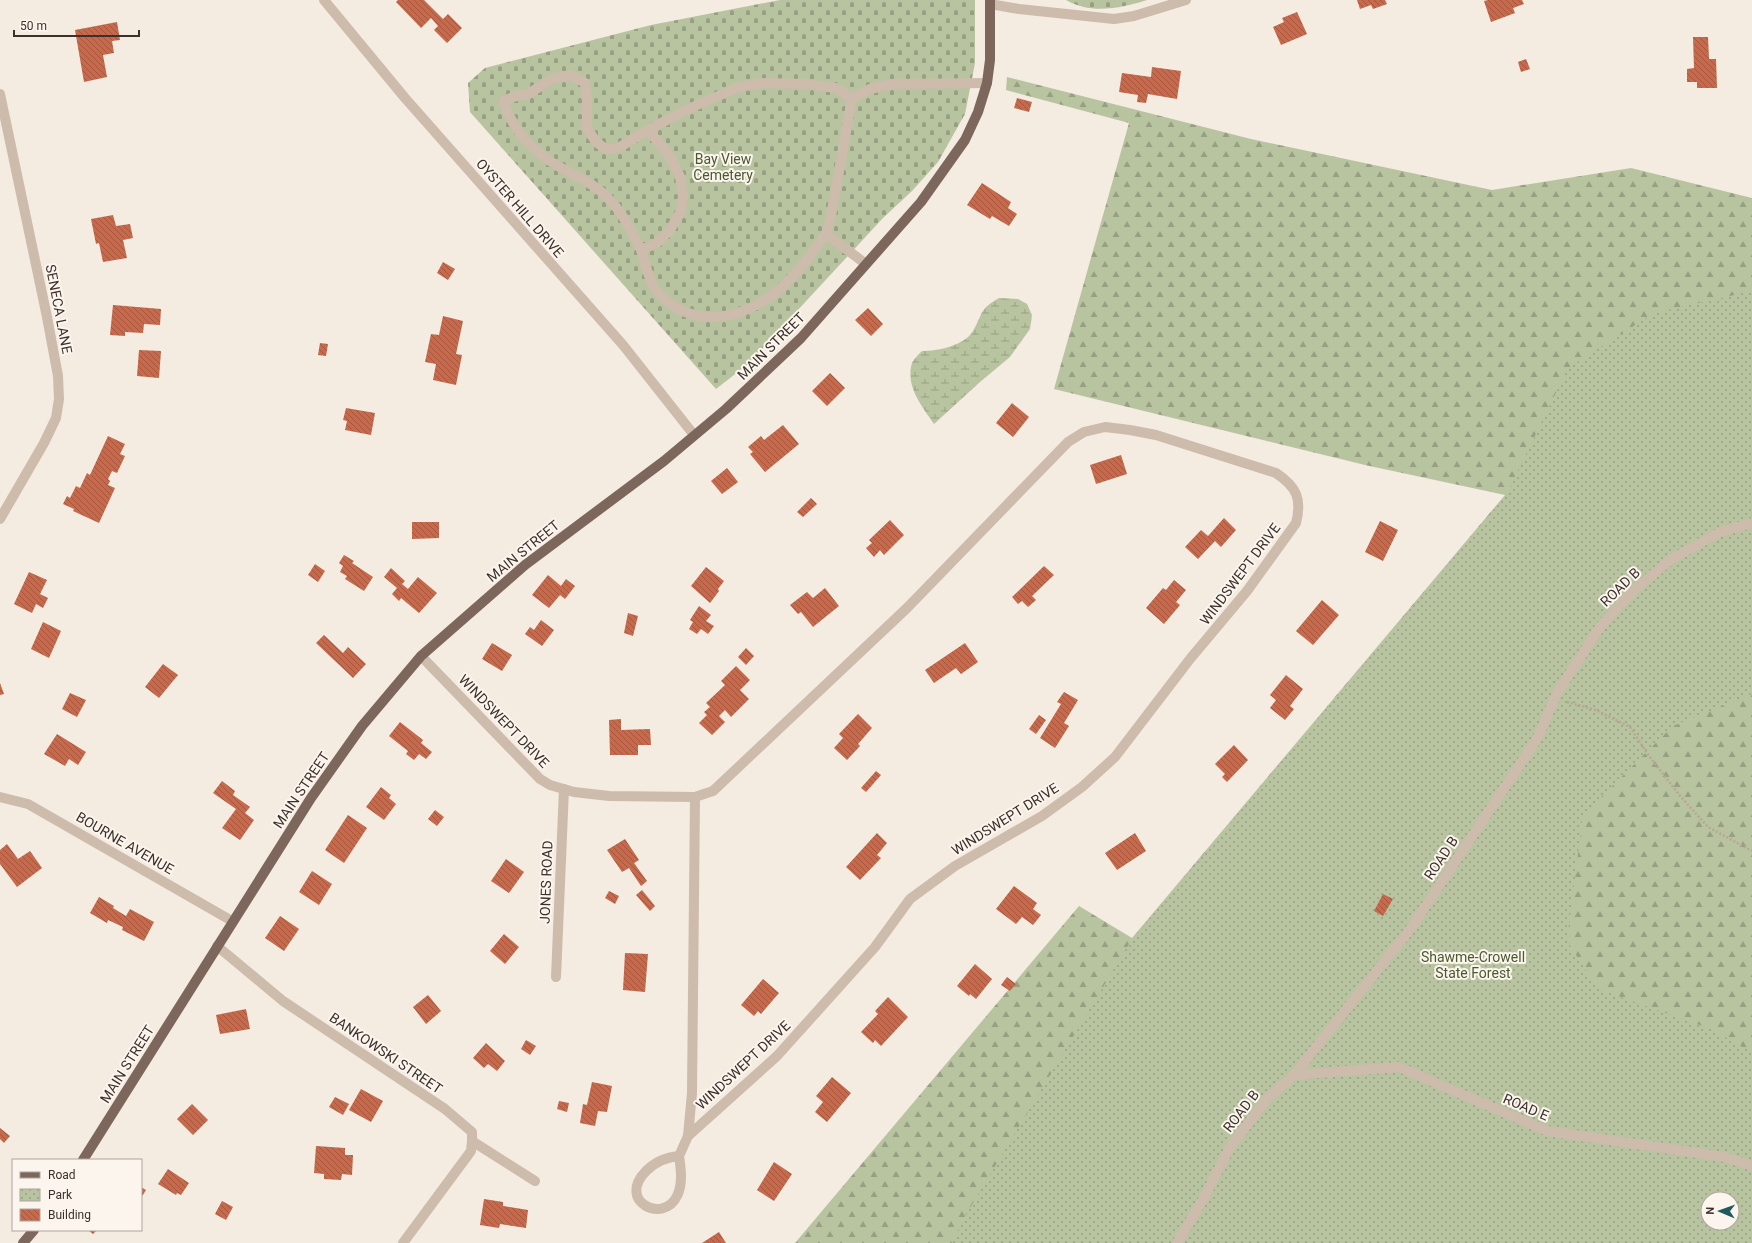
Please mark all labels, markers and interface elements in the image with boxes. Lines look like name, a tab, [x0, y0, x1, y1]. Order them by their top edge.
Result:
scale bar	[14, 12, 139, 38]
text: 50 m	[20, 19, 47, 33]
park label: Bay View Cemetery	[693, 151, 753, 183]
street label: OYSTER HILL DRIVE	[473, 156, 567, 261]
street label: SENECA LANE	[42, 263, 76, 355]
street label: MAIN STREET	[734, 309, 808, 383]
street label: MAIN STREET	[484, 517, 563, 585]
street label: WINDSWEPT DRIVE	[1197, 520, 1283, 628]
street label: ROAD B	[1597, 564, 1643, 610]
street label: WINDSWEPT DRIVE	[456, 671, 552, 771]
street label: MAIN STREET	[270, 748, 333, 831]
street label: WINDSWEPT DRIVE	[949, 780, 1061, 858]
street label: BOURNE AVENUE	[73, 809, 177, 877]
street label: ROAD B	[1421, 833, 1461, 883]
street label: JONES ROAD	[537, 840, 555, 924]
park label: Shawme-Crowell State Forest	[1421, 949, 1525, 981]
street label: BANKOWSKI STREET	[327, 1009, 446, 1097]
street label: WINDSWEPT DRIVE	[693, 1017, 793, 1113]
street label: MAIN STREET	[97, 1022, 158, 1106]
street label: ROAD B	[1220, 1087, 1262, 1135]
street label: ROAD E	[1501, 1090, 1551, 1124]
legend	[12, 1159, 142, 1231]
text: Road	[48, 1168, 76, 1182]
text: Park	[48, 1188, 73, 1202]
north arrow	[1700, 1191, 1740, 1231]
text: N	[1704, 1206, 1717, 1215]
text: Building	[48, 1208, 91, 1222]

